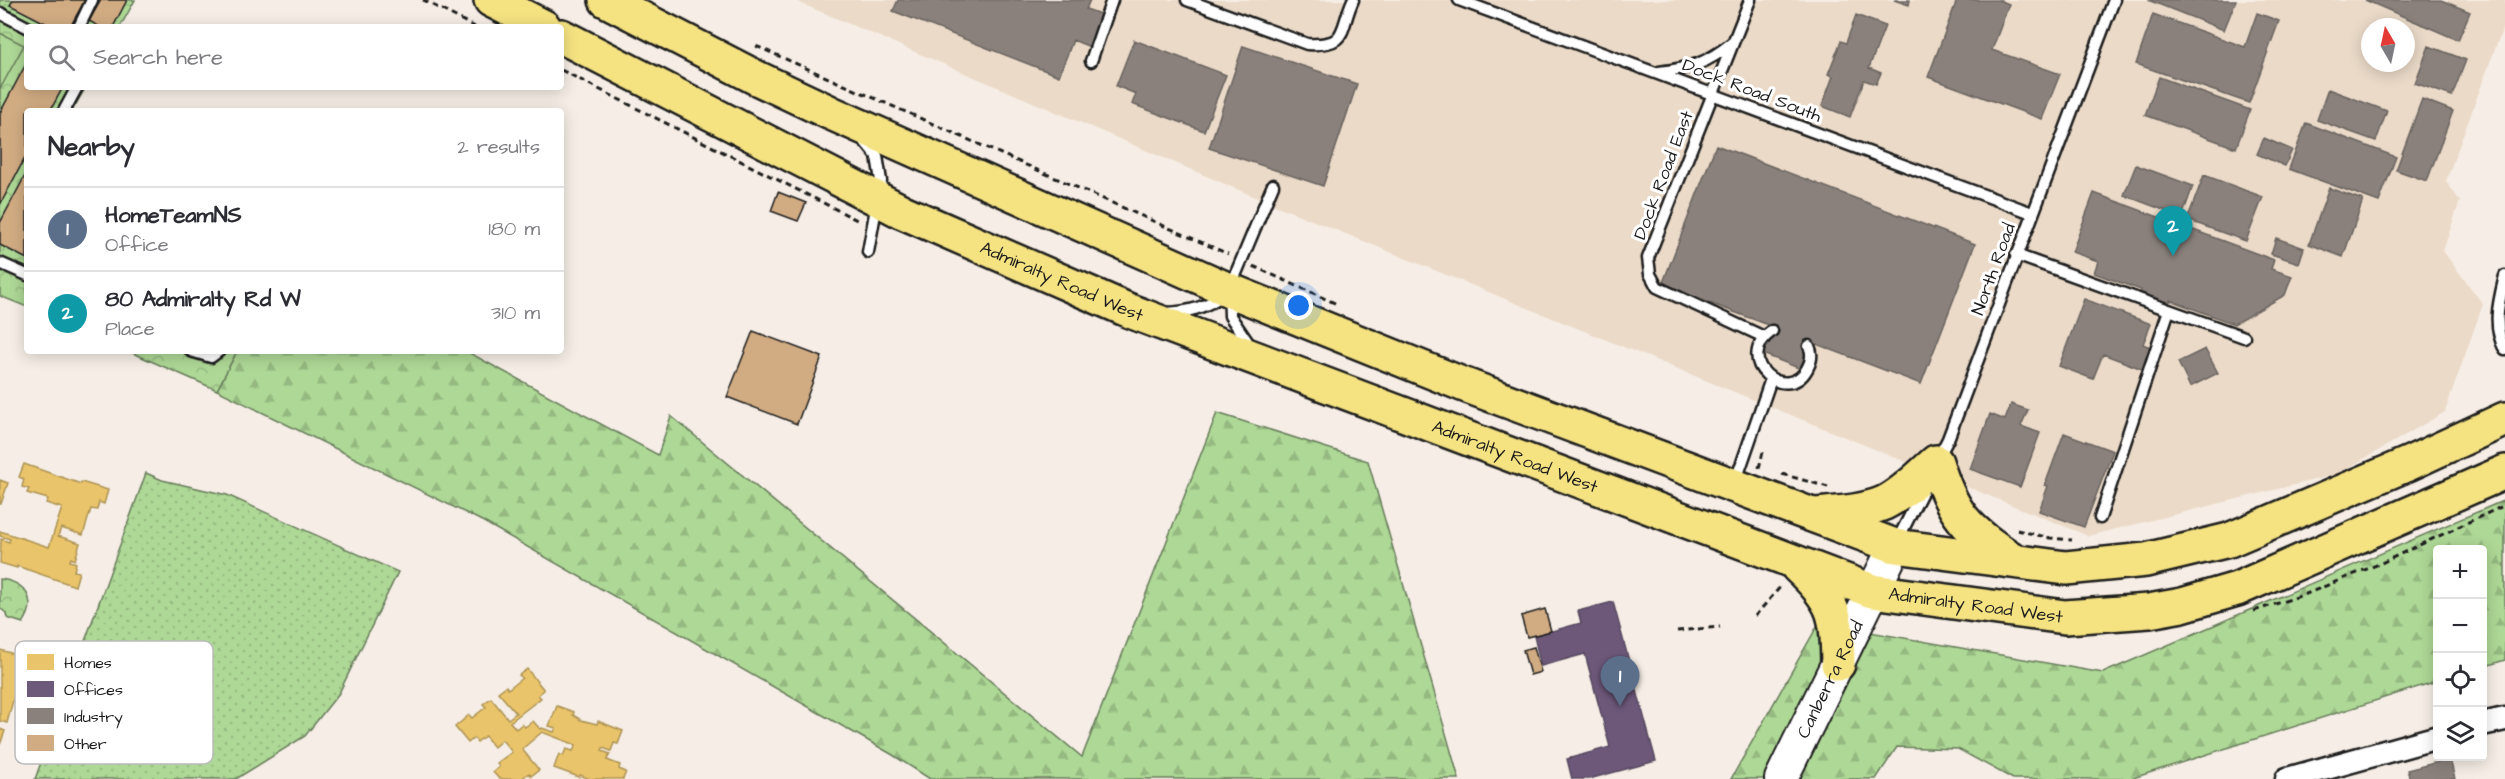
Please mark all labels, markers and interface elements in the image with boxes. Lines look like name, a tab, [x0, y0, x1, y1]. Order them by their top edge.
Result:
north arrow	[2361, 18, 2415, 72]
search box	[24, 24, 564, 90]
icon: search	[45, 41, 78, 74]
text: Search here	[93, 42, 223, 73]
street label: Dock Road South	[1679, 52, 1825, 129]
street label: Dock Road East	[1627, 106, 1700, 243]
text: Nearby	[48, 129, 135, 165]
text: 2 results	[457, 133, 540, 161]
text: HomeTeamNS	[105, 200, 242, 231]
pin: 2	[2154, 206, 2192, 256]
text: 1	[66, 215, 69, 243]
text: 180 m	[488, 215, 540, 243]
street label: North Road	[1965, 220, 2022, 319]
text: Office	[105, 231, 169, 259]
street label: Admiralty Road West	[976, 235, 1147, 328]
text: 80 Admiralty Rd W	[105, 284, 301, 315]
your location	[1284, 291, 1313, 320]
text: 2	[62, 299, 73, 327]
text: 310 m	[491, 299, 540, 327]
text: Place	[105, 315, 155, 343]
street label: Admiralty Road West	[1429, 414, 1602, 500]
map controls	[2433, 545, 2487, 761]
button: +	[2433, 545, 2487, 599]
street label: Admiralty Road West	[1887, 581, 2065, 630]
button: −	[2433, 599, 2487, 653]
street label: Canberra Road	[1791, 616, 1870, 743]
legend	[15, 641, 213, 764]
text: Homes	[64, 652, 112, 674]
button: locate	[2433, 653, 2487, 707]
pin: 1	[1600, 656, 1640, 706]
text: Offices	[64, 679, 123, 701]
text: Industry	[64, 706, 123, 729]
button: layers	[2433, 707, 2487, 761]
text: Other	[64, 733, 107, 755]

